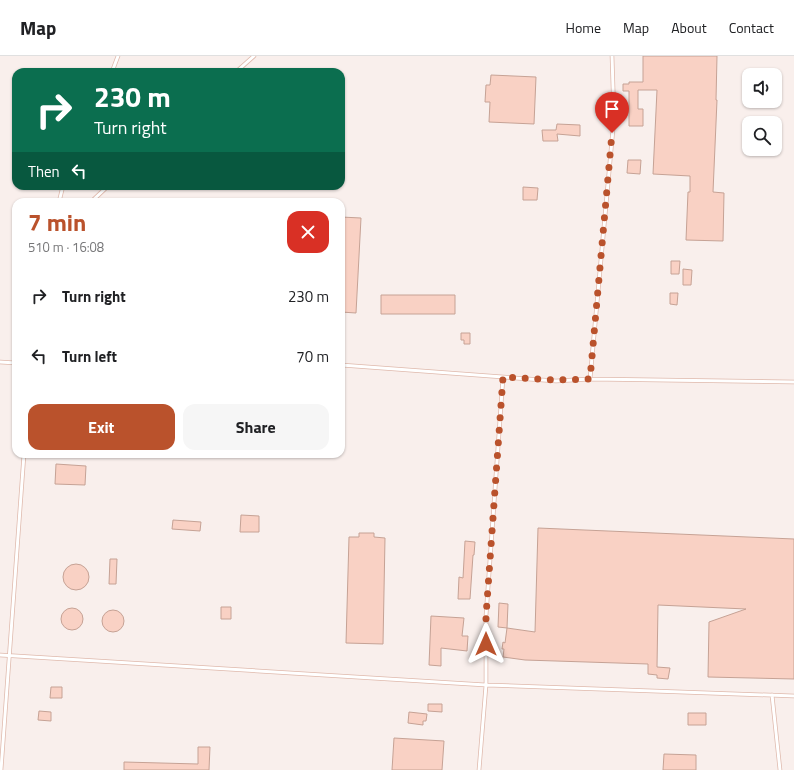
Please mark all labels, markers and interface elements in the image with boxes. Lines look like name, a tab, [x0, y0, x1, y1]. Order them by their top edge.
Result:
text: Map	[20, 13, 56, 42]
text: Home	[566, 17, 601, 38]
text: Map	[623, 17, 649, 38]
text: About	[671, 17, 707, 38]
text: Contact	[729, 17, 774, 38]
map controls	[742, 68, 782, 156]
button: sound	[742, 68, 782, 108]
text: 230 m	[94, 75, 171, 118]
icon: right	[28, 84, 80, 136]
pin	[595, 92, 629, 133]
icon: arrive	[601, 98, 623, 120]
text: Turn right	[94, 114, 167, 141]
button: search	[742, 116, 782, 156]
text: Then	[28, 160, 60, 183]
icon: left	[68, 160, 90, 182]
text: 7 min	[28, 204, 86, 240]
button: close	[287, 211, 329, 253]
text: 510 m · 16:08	[28, 237, 104, 257]
icon: right	[28, 285, 50, 307]
text: Turn right	[62, 285, 126, 308]
text: 230 m	[288, 285, 329, 308]
icon: left	[28, 345, 50, 367]
text: Turn left	[62, 345, 117, 368]
text: 70 m	[296, 345, 329, 368]
button: Exit	[28, 404, 175, 450]
button: Share	[183, 404, 329, 450]
position arrow	[465, 623, 507, 665]

